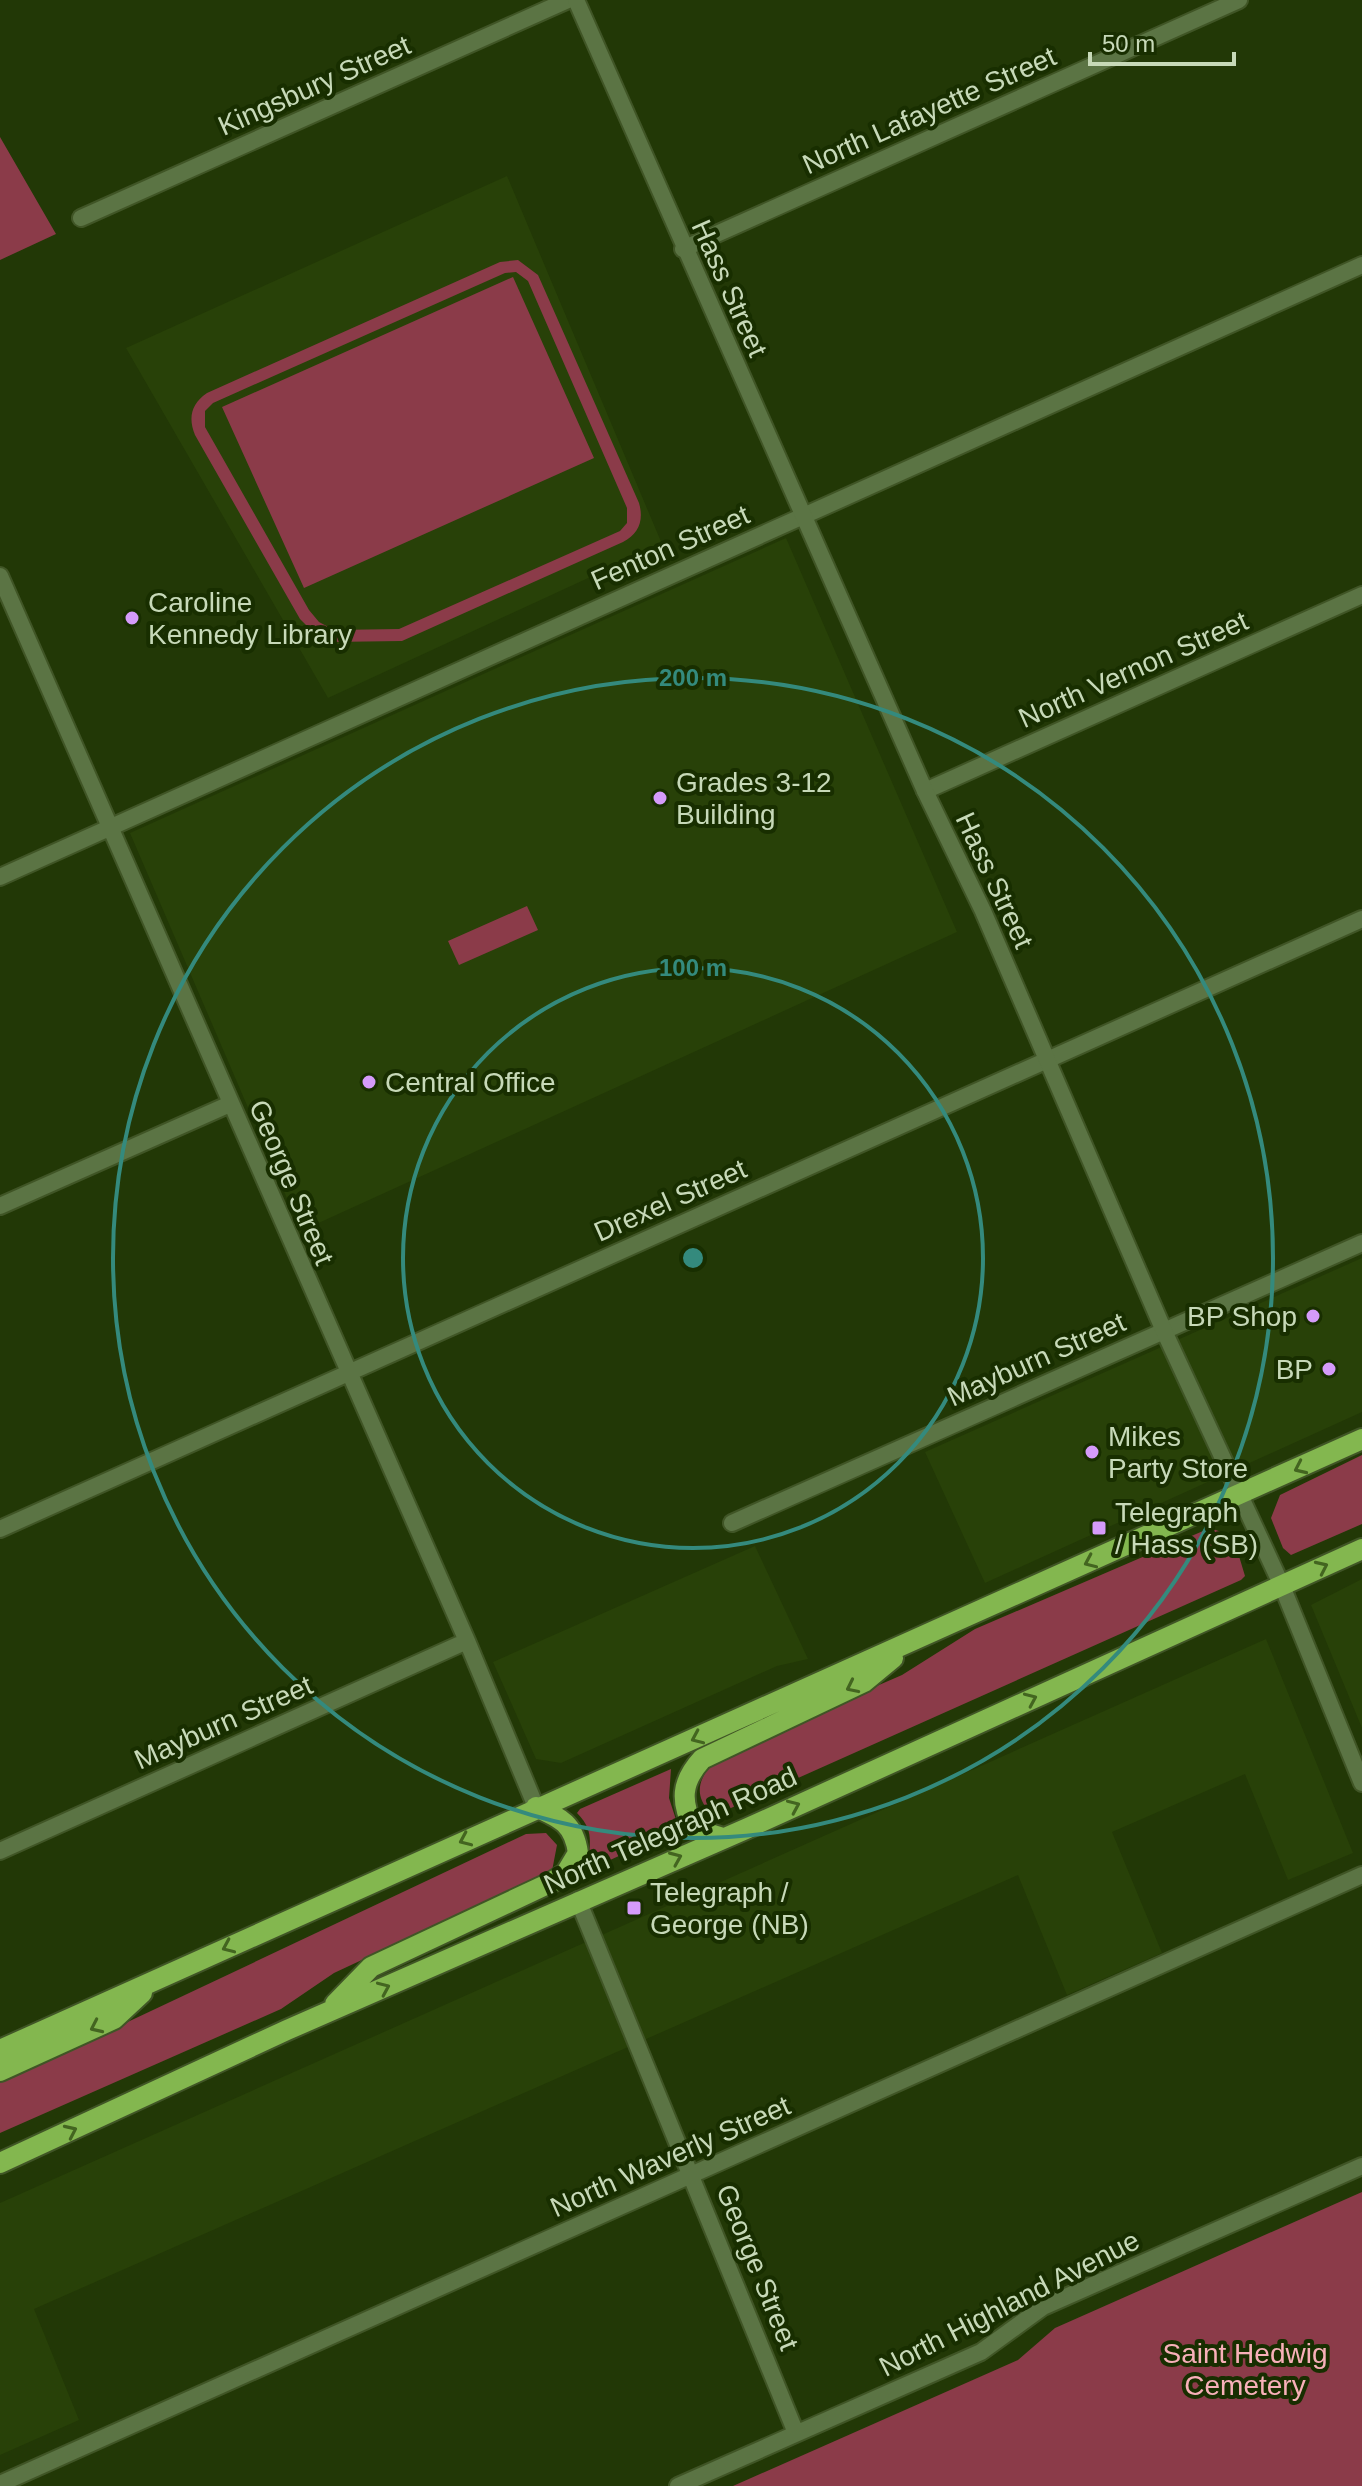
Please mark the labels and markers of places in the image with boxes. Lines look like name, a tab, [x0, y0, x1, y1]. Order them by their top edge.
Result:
place label: Caroline Kennedy Library	[148, 587, 352, 650]
marker: Caroline Kennedy Library	[123, 609, 141, 627]
place label: Grades 3-12 Building	[676, 767, 832, 830]
marker: Grades 3-12 Building	[651, 789, 669, 807]
place label: Central Office	[385, 1067, 556, 1098]
marker: Central Office	[360, 1073, 378, 1091]
centre of rings	[679, 1244, 707, 1272]
place label: BP Shop	[1187, 1301, 1297, 1332]
marker: BP Shop	[1304, 1307, 1322, 1325]
place label: BP	[1276, 1354, 1313, 1385]
marker: BP	[1320, 1360, 1338, 1378]
place label: Mikes Party Store	[1108, 1421, 1248, 1484]
marker: Mikes Party Store	[1083, 1443, 1101, 1461]
place label: Telegraph / Hass (SB)	[1115, 1497, 1258, 1560]
marker: Telegraph / Hass (SB)	[1090, 1519, 1108, 1537]
place label: Telegraph / George (NB)	[650, 1877, 809, 1940]
marker: Telegraph / George (NB)	[625, 1899, 643, 1917]

